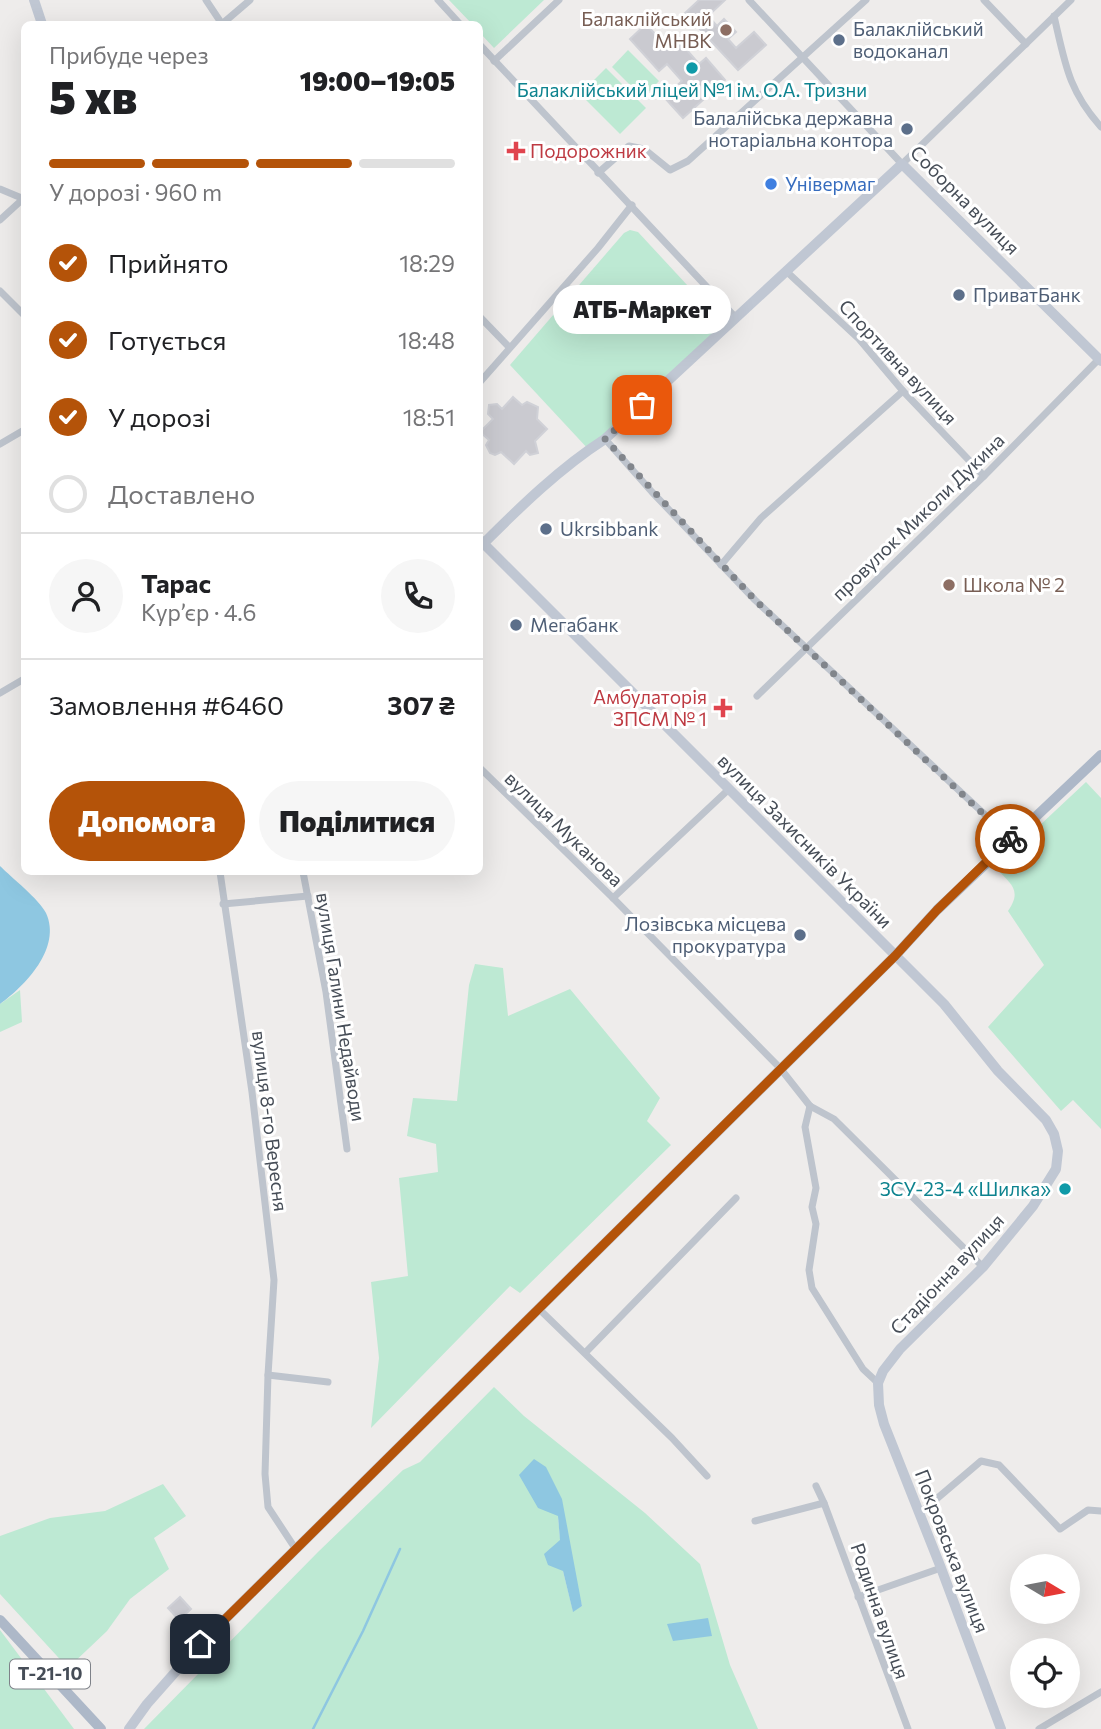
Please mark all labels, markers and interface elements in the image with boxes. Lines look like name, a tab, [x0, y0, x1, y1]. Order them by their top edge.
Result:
place label: Балаклійський МНВК	[581, 7, 712, 52]
place label: Балаклійський водоканал	[853, 17, 984, 62]
marker: Балаклійський МНВК	[718, 22, 734, 38]
marker: Балаклійський водоканал	[831, 32, 847, 48]
text: Прибуде через	[49, 41, 209, 69]
marker: Балаклійський ліцей №1 ім. О.А. Тризни	[684, 60, 700, 76]
text: 19:00–19:05	[300, 65, 455, 96]
text: 5 хв	[49, 67, 137, 123]
place label: Балаклійський ліцей №1 ім. О.А. Тризни	[517, 78, 867, 101]
place label: Балалійська державна нотаріальна контора	[693, 106, 893, 151]
marker: Балалійська державна нотаріальна контора	[899, 121, 915, 137]
place label: Подорожник	[530, 139, 647, 162]
street label: Соборна вулиця	[906, 140, 1025, 259]
marker: Подорожник	[508, 143, 524, 159]
place label: Універмаг	[785, 172, 875, 195]
marker: Універмаг	[763, 176, 779, 192]
text: У дорозі · 960 m	[49, 178, 222, 206]
icon: check	[49, 244, 87, 282]
text: Прийнято	[108, 247, 229, 278]
text: 18:29	[399, 249, 455, 277]
place label: ПриватБанк	[973, 283, 1081, 306]
callout: АТБ-Маркет	[553, 286, 731, 335]
marker: ПриватБанк	[951, 287, 967, 303]
street label: Спортивна вулиця	[835, 294, 962, 429]
text: АТБ-Маркет	[573, 295, 711, 323]
icon: check	[49, 321, 87, 359]
text: Готується	[108, 324, 226, 355]
text: 18:48	[398, 326, 455, 354]
pin	[612, 375, 672, 435]
icon: bag	[623, 386, 661, 424]
icon: check	[49, 398, 87, 436]
text: У дорозі	[108, 401, 211, 432]
text: 18:51	[403, 403, 455, 431]
street label: провулок Миколи Дукина	[827, 428, 1009, 605]
text: Доставлено	[108, 478, 255, 509]
place label: Ukrsibbank	[560, 517, 659, 540]
marker: Ukrsibbank	[538, 521, 554, 537]
button: person	[49, 559, 123, 633]
button: phone	[381, 559, 455, 633]
text: Тарас	[141, 567, 211, 598]
place label: Школа № 2	[963, 573, 1065, 596]
marker: Школа № 2	[941, 577, 957, 593]
text: Кур’єр · 4.6	[141, 598, 256, 626]
place label: Мегабанк	[530, 613, 619, 636]
marker: Мегабанк	[508, 617, 524, 633]
place label: Амбулаторія ЗПСМ № 1	[593, 685, 707, 730]
text: Замовлення #6460	[49, 689, 284, 720]
text: 307 ₴	[387, 689, 455, 720]
marker: Амбулаторія ЗПСМ № 1	[713, 698, 733, 718]
street label: вулиця Захисників України	[714, 749, 897, 932]
street label: вулиця Муканова	[501, 766, 628, 891]
button: Допомога	[49, 781, 245, 861]
button: Поділитися	[259, 781, 455, 861]
courier	[975, 804, 1045, 874]
icon: bike	[991, 820, 1029, 858]
street label: вулиця Галини Недайводи	[312, 891, 371, 1123]
place label: Лозівська місцева прокуратура	[625, 912, 786, 957]
marker: Лозівська місцева прокуратура	[792, 927, 808, 943]
street label: вулиця 8-го Вересня	[248, 1029, 293, 1213]
place label: ЗСУ-23-4 «Шилка»	[880, 1177, 1051, 1200]
marker: ЗСУ-23-4 «Шилка»	[1057, 1181, 1073, 1197]
street label: Стадіонна вулиця	[885, 1209, 1008, 1339]
street label: Покровська вулиця	[911, 1466, 994, 1636]
street label: Родинна вулиця	[846, 1540, 914, 1682]
north arrow	[1010, 1554, 1080, 1624]
map controls	[1010, 1554, 1080, 1708]
pin	[170, 1614, 230, 1674]
icon: home	[181, 1625, 219, 1663]
button: locate	[1010, 1638, 1080, 1708]
road number: Т-21-10	[10, 1660, 90, 1688]

